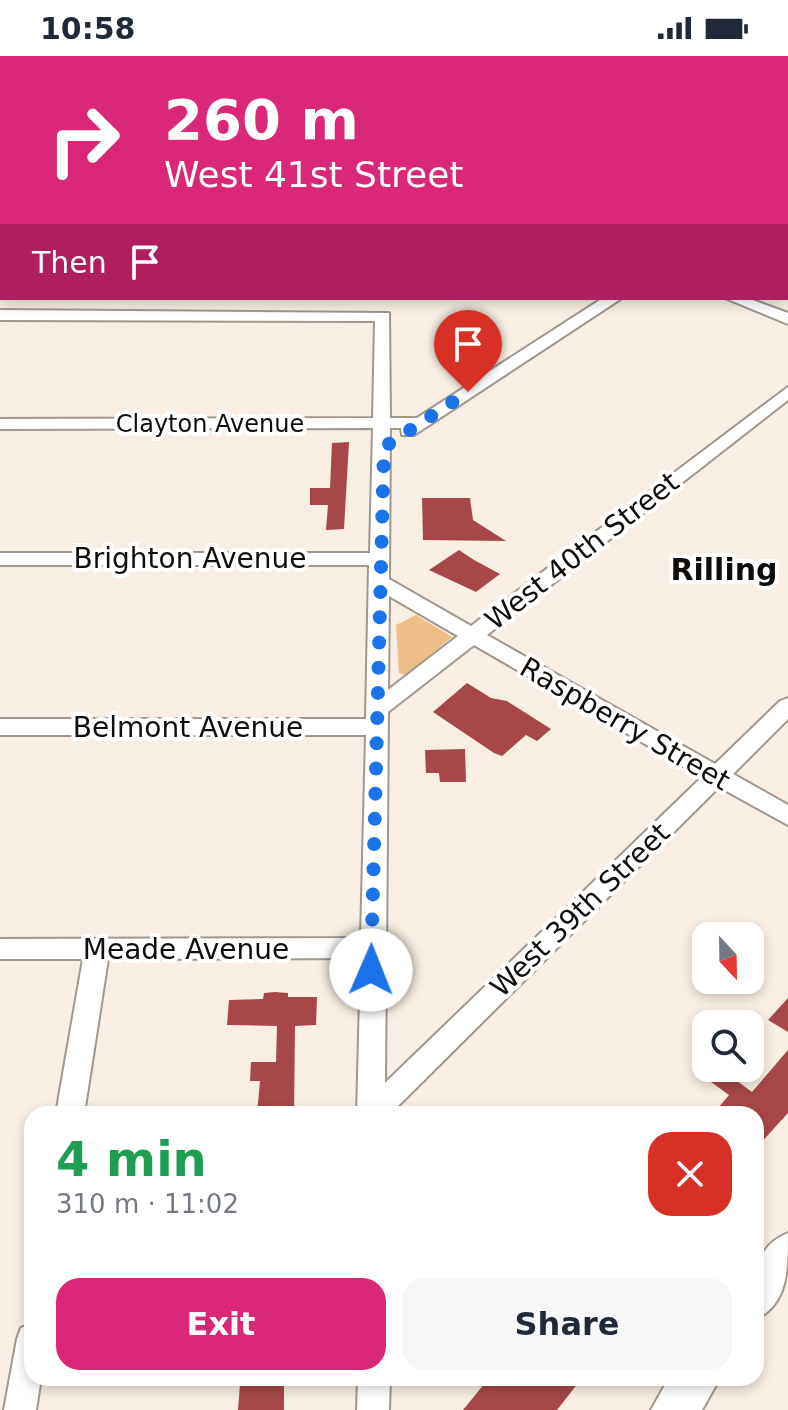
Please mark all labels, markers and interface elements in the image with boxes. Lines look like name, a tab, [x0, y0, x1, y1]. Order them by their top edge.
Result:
text: 10:58	[40, 11, 136, 46]
text: 260 m	[164, 87, 359, 152]
icon: right	[32, 88, 136, 192]
text: West 41st Street	[164, 154, 463, 195]
icon: arrive	[123, 240, 167, 284]
text: Then	[32, 245, 107, 280]
pin	[434, 310, 502, 392]
icon: arrive	[446, 322, 490, 366]
street label: Clayton Avenue	[116, 410, 304, 438]
street label: West 40th Street	[479, 465, 685, 637]
street label: Brighton Avenue	[74, 542, 306, 575]
district label: Rilling	[670, 552, 778, 587]
street label: Raspberry Street	[514, 651, 736, 797]
street label: Belmont Avenue	[73, 711, 303, 744]
street label: West 39th Street	[484, 816, 676, 1004]
north arrow	[692, 922, 764, 994]
map controls	[692, 922, 764, 1082]
position arrow	[329, 928, 413, 1012]
street label: Meade Avenue	[83, 933, 289, 966]
button: search	[692, 1010, 764, 1082]
text: 4 min	[56, 1131, 207, 1187]
button: close	[648, 1132, 732, 1216]
text: 310 m · 11:02	[56, 1189, 239, 1219]
button: Exit	[56, 1278, 386, 1370]
button: Share	[402, 1278, 732, 1370]

